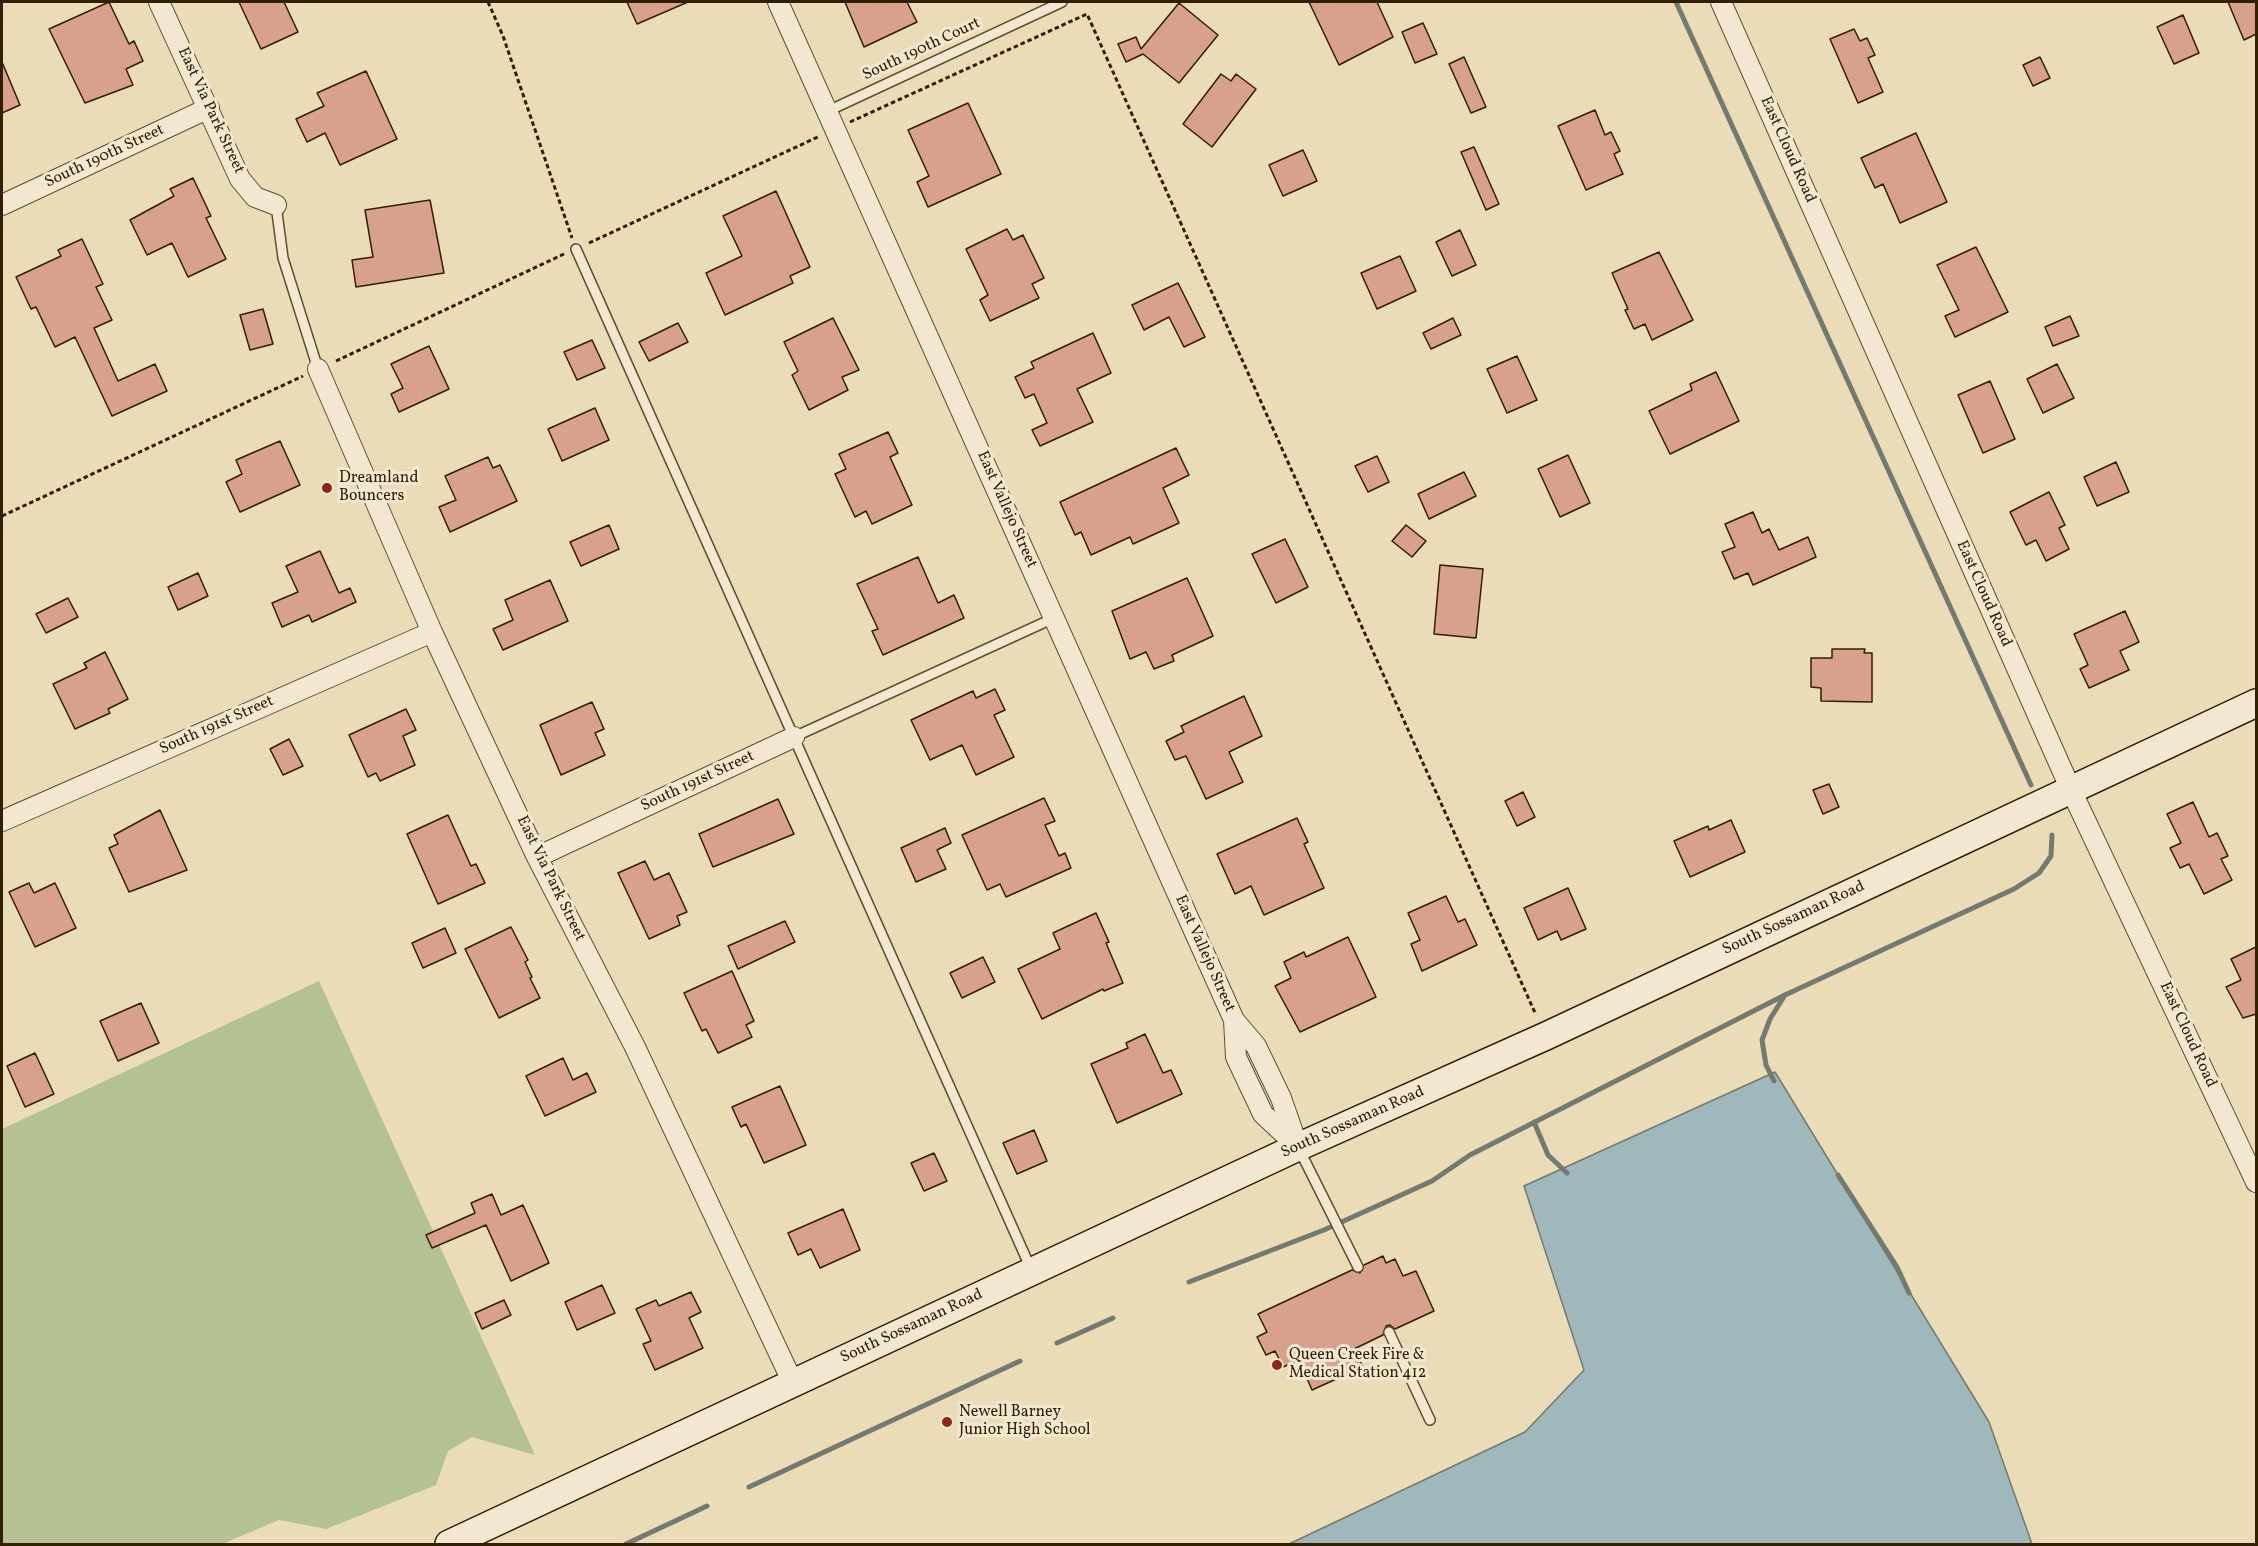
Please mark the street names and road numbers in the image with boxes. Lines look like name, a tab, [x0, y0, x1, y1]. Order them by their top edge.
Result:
street label: South 190th Court	[860, 14, 984, 86]
street label: East Via Park Street	[172, 45, 248, 177]
street label: East Cloud Road	[1755, 94, 1819, 206]
street label: South 190th Street	[42, 121, 168, 193]
street label: East Vallejo Street	[972, 449, 1040, 571]
street label: East Cloud Road	[1951, 538, 2015, 650]
street label: South 191st Street	[157, 692, 277, 760]
street label: South 191st Street	[638, 747, 758, 817]
street label: East Via Park Street	[511, 813, 589, 945]
street label: South Sossaman Road	[1720, 878, 1868, 960]
street label: East Vallejo Street	[1170, 893, 1238, 1015]
street label: East Cloud Road	[2154, 979, 2220, 1091]
street label: South Sossaman Road	[1278, 1083, 1428, 1163]
street label: South Sossaman Road	[838, 1286, 986, 1368]

